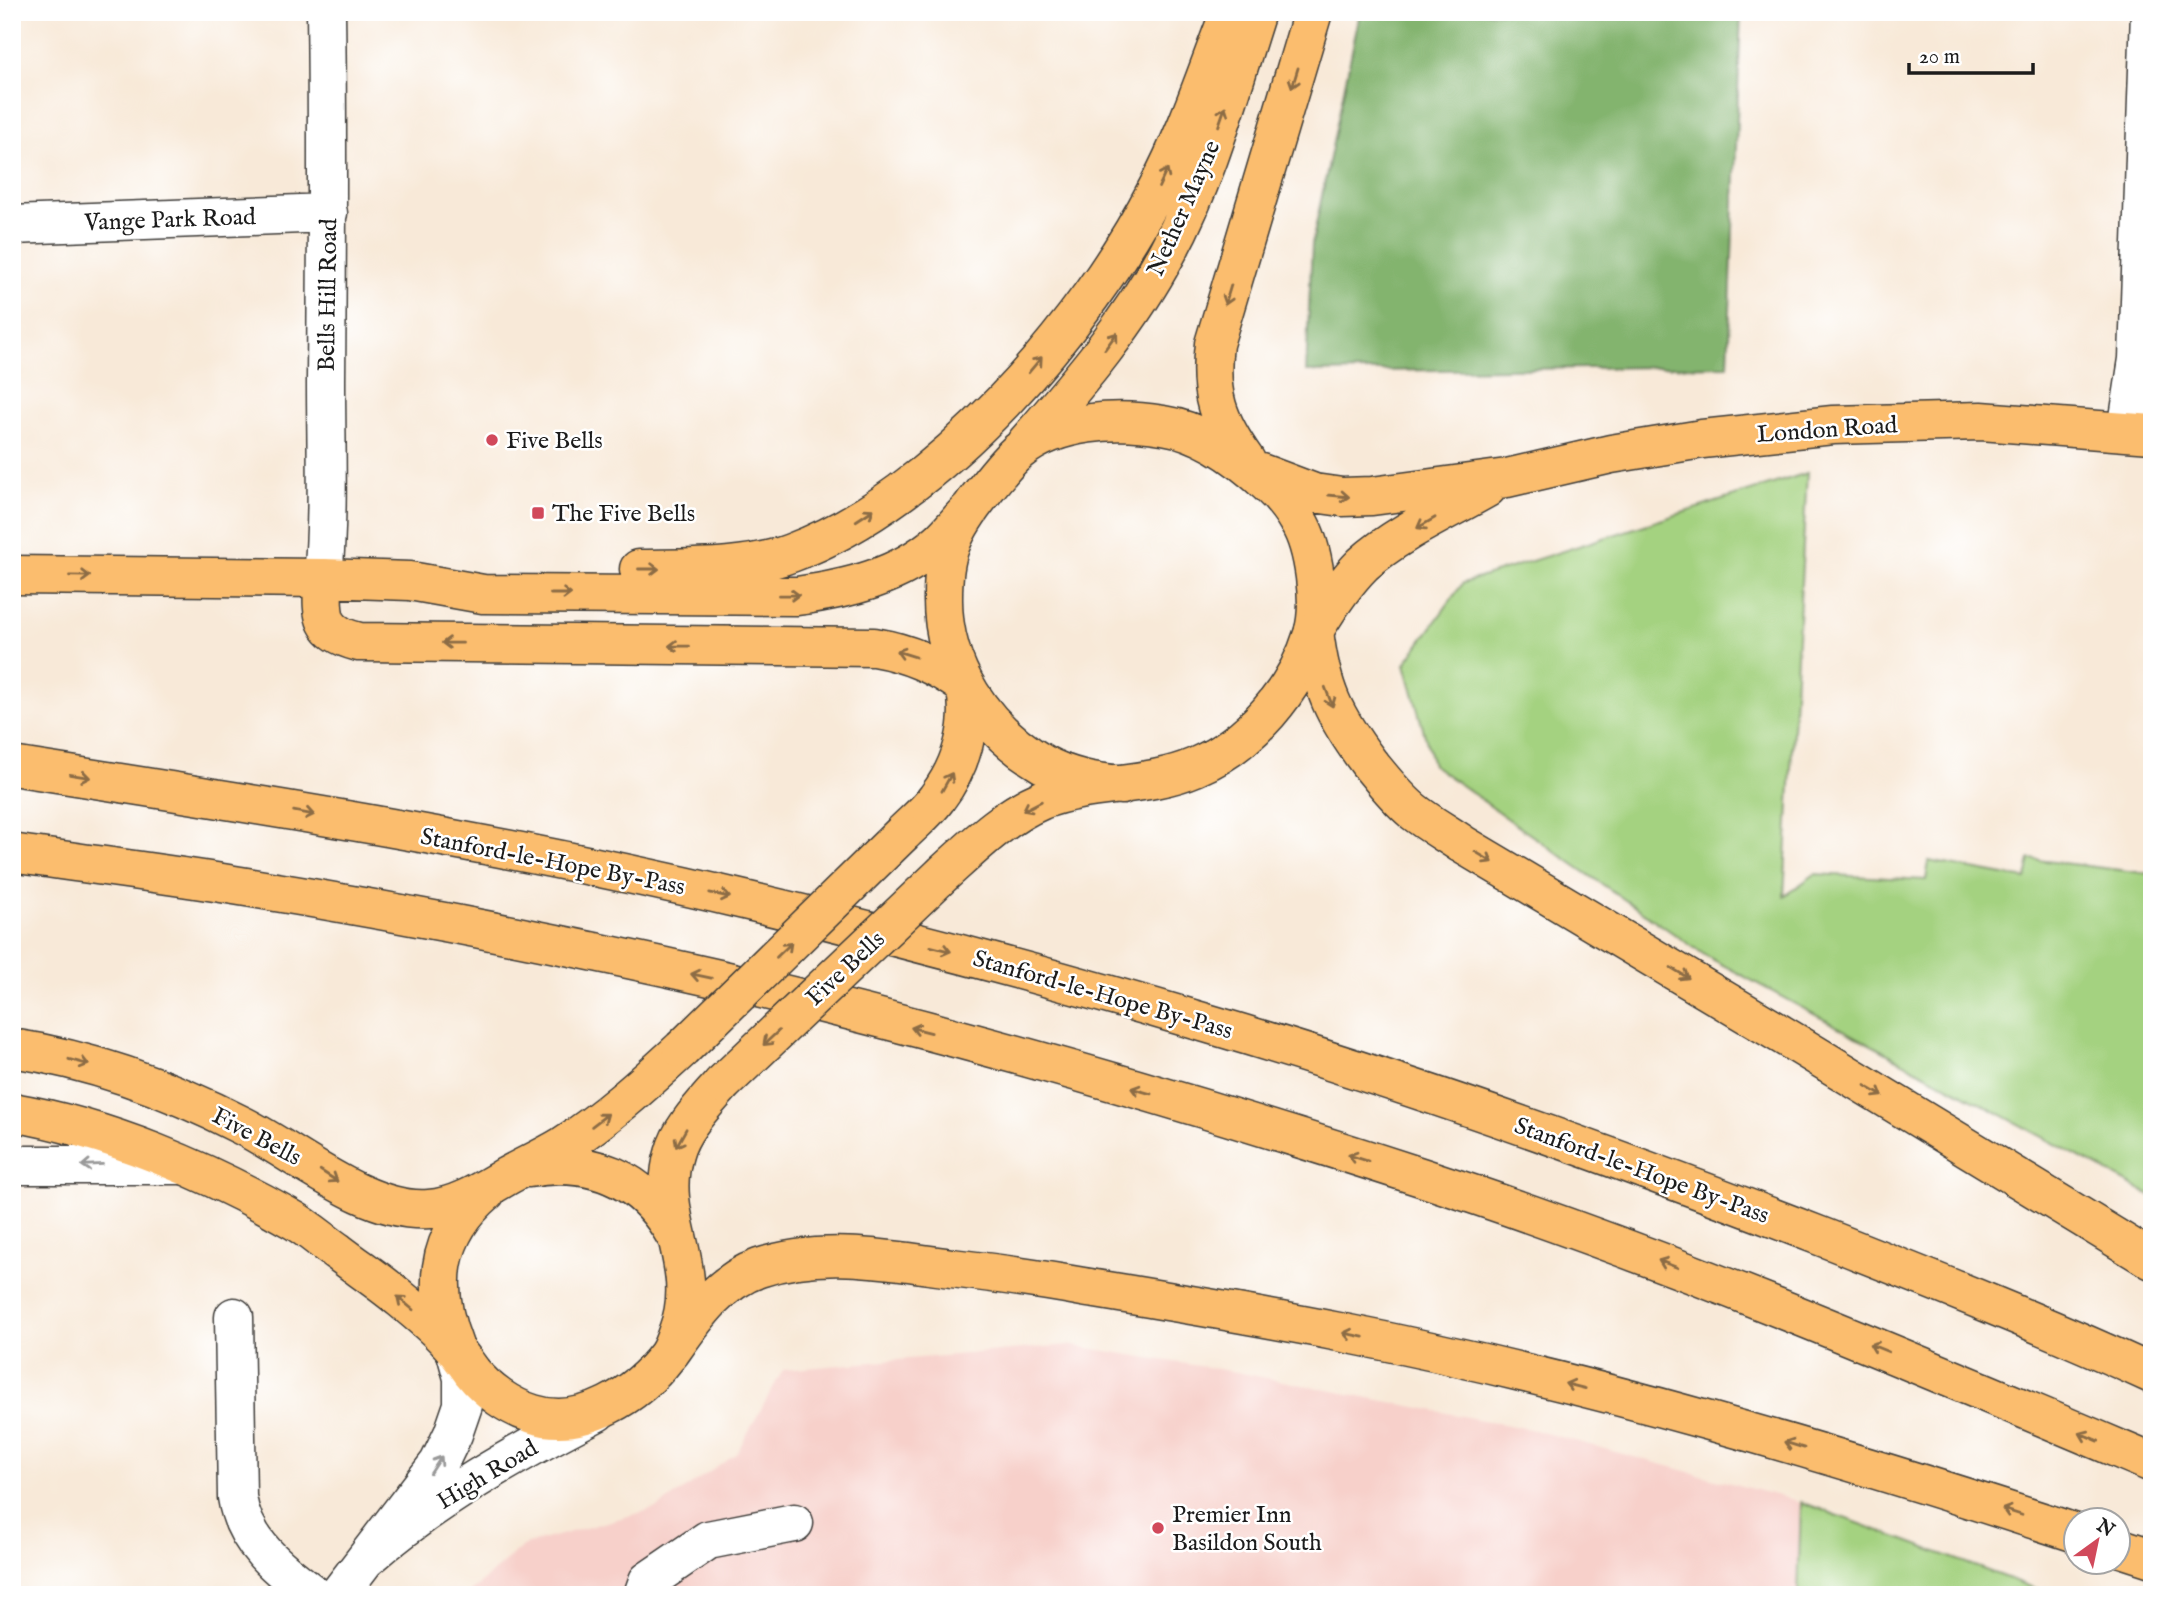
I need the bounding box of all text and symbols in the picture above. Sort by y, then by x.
scale bar [1909,32,2033,76]
text: 20 m [1919,44,1960,71]
one-way arrow [1287,67,1300,89]
one-way arrow [1217,106,1229,128]
street label: Nether Mayne [1141,136,1228,281]
one-way arrow [1157,167,1170,189]
street label: Vange Park Road [83,202,257,239]
street label: Bells Hill Road [312,218,345,372]
one-way arrow [1220,284,1233,306]
one-way arrow [1104,332,1119,351]
one-way arrow [1027,356,1043,374]
street label: London Road [1756,410,1899,451]
place label: Five Bells [506,426,603,457]
marker: Five Bells [484,432,500,448]
one-way arrow [1327,490,1350,503]
place label: The Five Bells [552,499,695,530]
marker: The Five Bells [530,505,546,521]
one-way arrow [855,508,875,522]
one-way arrow [1416,517,1437,530]
one-way arrow [637,562,660,576]
one-way arrow [69,569,92,582]
one-way arrow [549,587,572,601]
one-way arrow [777,589,800,602]
one-way arrow [440,636,463,650]
one-way arrow [668,639,691,652]
one-way arrow [895,647,917,660]
one-way arrow [1324,686,1336,708]
one-way arrow [68,770,91,783]
one-way arrow [940,772,954,792]
one-way arrow [1022,799,1043,813]
one-way arrow [292,806,315,820]
street label: Stanford-le-Hope By-Pass [418,822,688,903]
one-way arrow [1474,850,1494,864]
one-way arrow [708,888,731,902]
street label: Five Bells [800,925,892,1013]
one-way arrow [775,941,792,958]
one-way arrow [929,943,952,956]
street label: Stanford-le-Hope By-Pass [969,944,1236,1047]
one-way arrow [1669,967,1689,981]
one-way arrow [690,968,713,982]
one-way arrow [911,1023,933,1036]
one-way arrow [762,1030,779,1047]
one-way arrow [67,1056,90,1069]
one-way arrow [1130,1084,1152,1097]
one-way arrow [1864,1084,1884,1098]
street label: Five Bells [206,1101,306,1174]
street label: Stanford-le-Hope By-Pass [1510,1111,1773,1232]
one-way arrow [590,1113,609,1128]
one-way arrow [674,1127,687,1148]
one-way arrow [1348,1150,1370,1163]
one-way arrow [81,1159,104,1172]
one-way arrow [319,1170,339,1184]
one-way arrow [1657,1257,1679,1270]
one-way arrow [396,1295,414,1311]
one-way arrow [1342,1327,1365,1341]
one-way arrow [1869,1341,1891,1354]
one-way arrow [1564,1379,1586,1392]
one-way arrow [2079,1429,2100,1442]
street label: High Road [432,1433,544,1517]
one-way arrow [1783,1437,1805,1450]
one-way arrow [429,1456,443,1475]
place label: Premier Inn Basildon South [1172,1500,1322,1559]
one-way arrow [2001,1505,2023,1517]
north arrow [2062,1506,2132,1576]
text: N [2091,1513,2119,1543]
marker: Premier Inn Basildon South [1150,1520,1166,1536]

